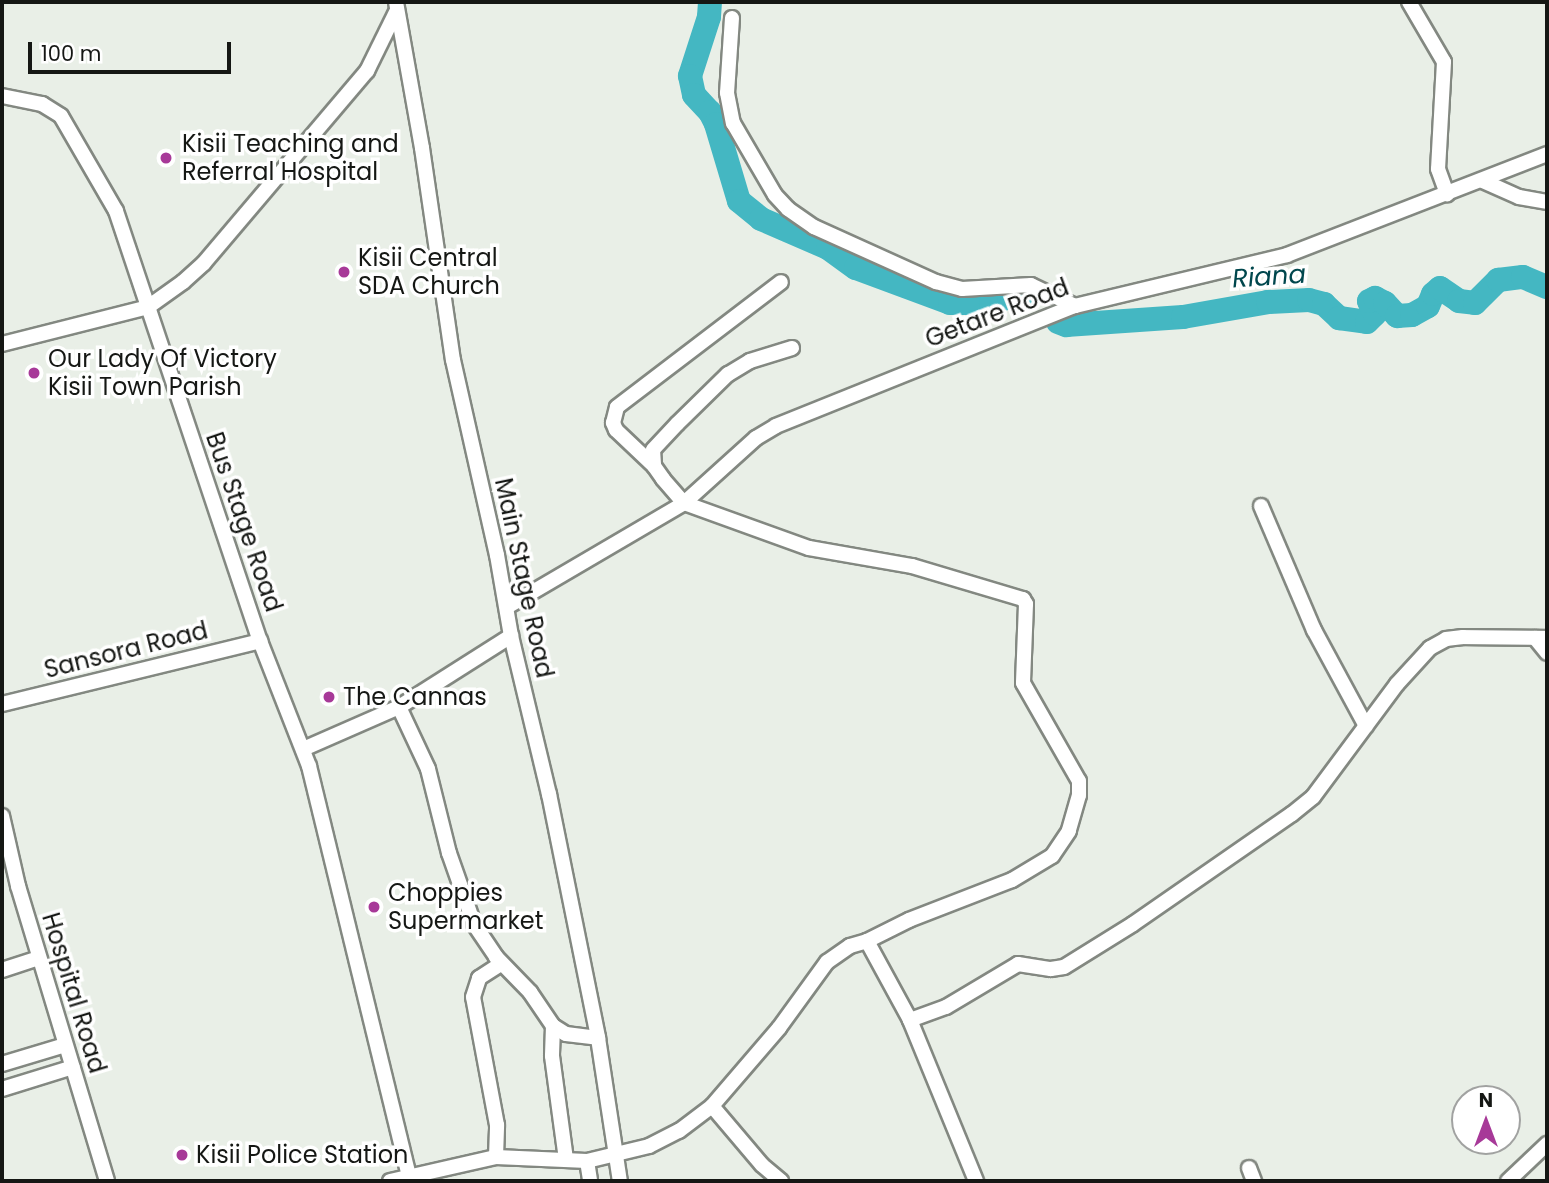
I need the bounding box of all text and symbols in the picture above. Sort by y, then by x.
scale bar [32,28,234,72]
text: 100 m [41,39,101,68]
place label: Kisii Teaching and Referral Hospital [182,130,399,186]
marker: Kisii Teaching and Referral Hospital [156,148,176,168]
place label: Kisii Central SDA Church [358,244,500,300]
water label: Riana [1231,259,1307,295]
marker: Kisii Central SDA Church [336,264,352,280]
street label: Getare Road [921,272,1073,354]
place label: Our Lady Of Victory Kisii Town Parish [48,345,277,401]
marker: Our Lady Of Victory Kisii Town Parish [26,365,42,381]
street label: Bus Stage Road [200,428,288,616]
street label: Main Stage Road [489,475,559,681]
street label: Sansora Road [41,616,211,684]
place label: The Cannas [343,683,487,711]
marker: The Cannas [321,689,337,705]
place label: Choppies Supermarket [388,879,543,935]
marker: Choppies Supermarket [366,899,382,915]
street label: Hospital Road [36,909,112,1077]
north arrow [1451,1085,1521,1155]
text: N [1479,1087,1493,1114]
place label: Kisii Police Station [196,1141,408,1169]
marker: Kisii Police Station [174,1147,190,1163]

